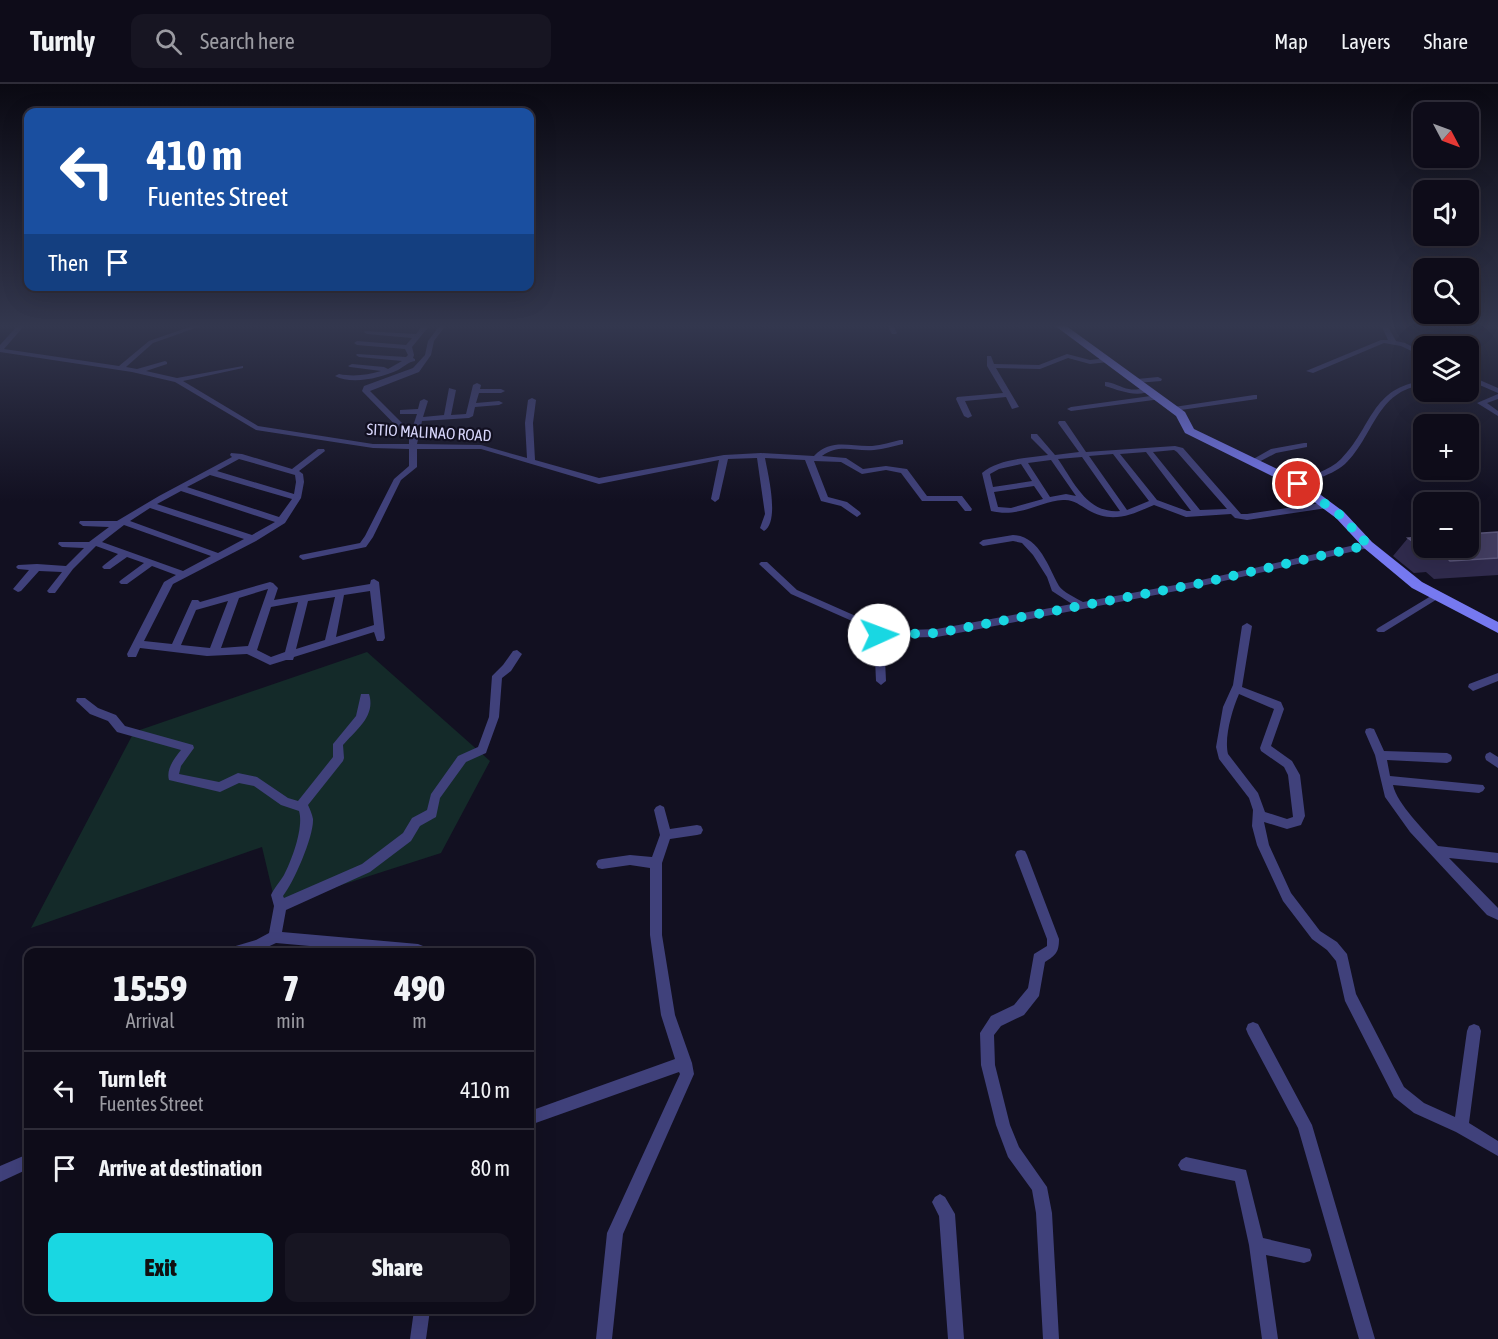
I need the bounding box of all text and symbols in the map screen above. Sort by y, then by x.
search box [131,14,551,68]
text: Turnly [30,25,95,57]
icon: search [152,25,185,58]
text: Search here [200,28,295,54]
text: Map [1274,29,1308,53]
text: Layers [1341,29,1391,53]
text: Share [1424,29,1468,53]
north arrow [1413,102,1479,168]
map controls [1413,102,1479,558]
text: 410 m [147,131,242,179]
icon: left [48,132,126,210]
button: sound [1413,180,1479,246]
text: Fuentes Street [147,181,288,212]
icon: arrive [101,246,134,279]
text: Then [48,250,89,276]
button: search [1413,258,1479,324]
button: layers [1413,336,1479,402]
button: + [1413,414,1479,480]
street label: SITIO MALINAO ROAD [366,420,492,444]
pin [1272,458,1323,509]
icon: arrive [1281,467,1314,500]
button: − [1413,492,1479,558]
position arrow [847,603,911,667]
text: 15:59 [113,967,187,1009]
text: 7 [282,967,299,1009]
text: 490 [394,967,445,1009]
text: Arrival [126,1009,175,1032]
text: min [276,1009,305,1032]
text: m [412,1009,427,1032]
text: Turn left [99,1066,166,1092]
icon: left [48,1074,81,1107]
text: 410 m [460,1077,510,1103]
text: Fuentes Street [99,1092,204,1115]
icon: arrive [48,1152,81,1185]
text: Arrive at destination [99,1155,262,1181]
text: 80 m [470,1155,510,1181]
button: Exit [48,1233,273,1302]
button: Share [285,1233,510,1302]

